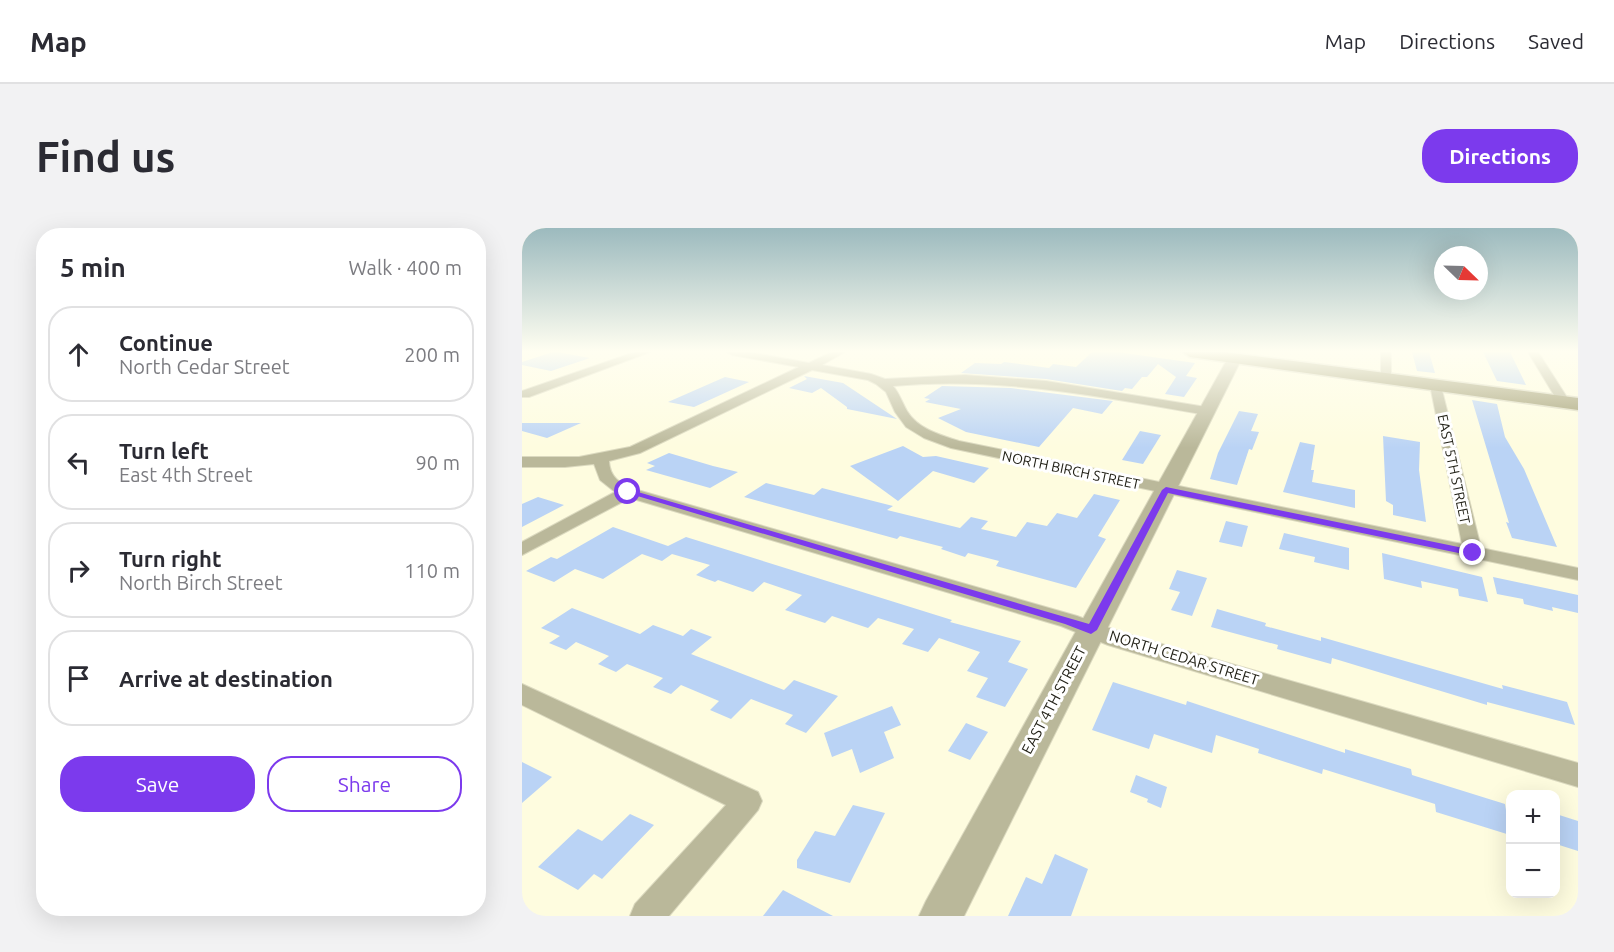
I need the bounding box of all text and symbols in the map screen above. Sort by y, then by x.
text: Map [30,26,87,57]
text: Map [1325,29,1366,53]
text: Directions [1399,29,1495,53]
text: Saved [1528,29,1584,53]
button: Directions [1422,129,1578,183]
text: Find us [36,133,175,180]
north arrow [1434,246,1488,300]
text: 5 min [60,253,126,282]
text: Walk · 400 m [349,256,462,279]
text: Continue [119,330,213,355]
icon: ahead [62,338,95,371]
text: 200 m [404,343,460,366]
text: North Cedar Street [119,355,290,378]
street label: EAST 5TH STREET [1435,413,1473,525]
text: Turn left [119,438,209,463]
icon: left [62,446,95,479]
street label: NORTH BIRCH STREET [1001,448,1141,492]
text: 90 m [416,451,460,474]
text: East 4th Street [119,463,253,486]
route start [614,478,640,504]
route end [1459,539,1485,565]
text: Turn right [119,546,221,571]
icon: right [62,554,95,587]
text: 110 m [404,559,460,582]
text: North Birch Street [119,571,283,594]
street label: NORTH CEDAR STREET [1107,627,1261,689]
street label: EAST 4TH STREET [1018,642,1089,757]
icon: arrive [62,662,95,695]
text: Arrive at destination [119,666,333,691]
button: Save [60,756,255,812]
button: Share [267,756,462,812]
map controls [1506,790,1560,898]
button: + [1506,790,1560,844]
button: − [1506,844,1560,898]

